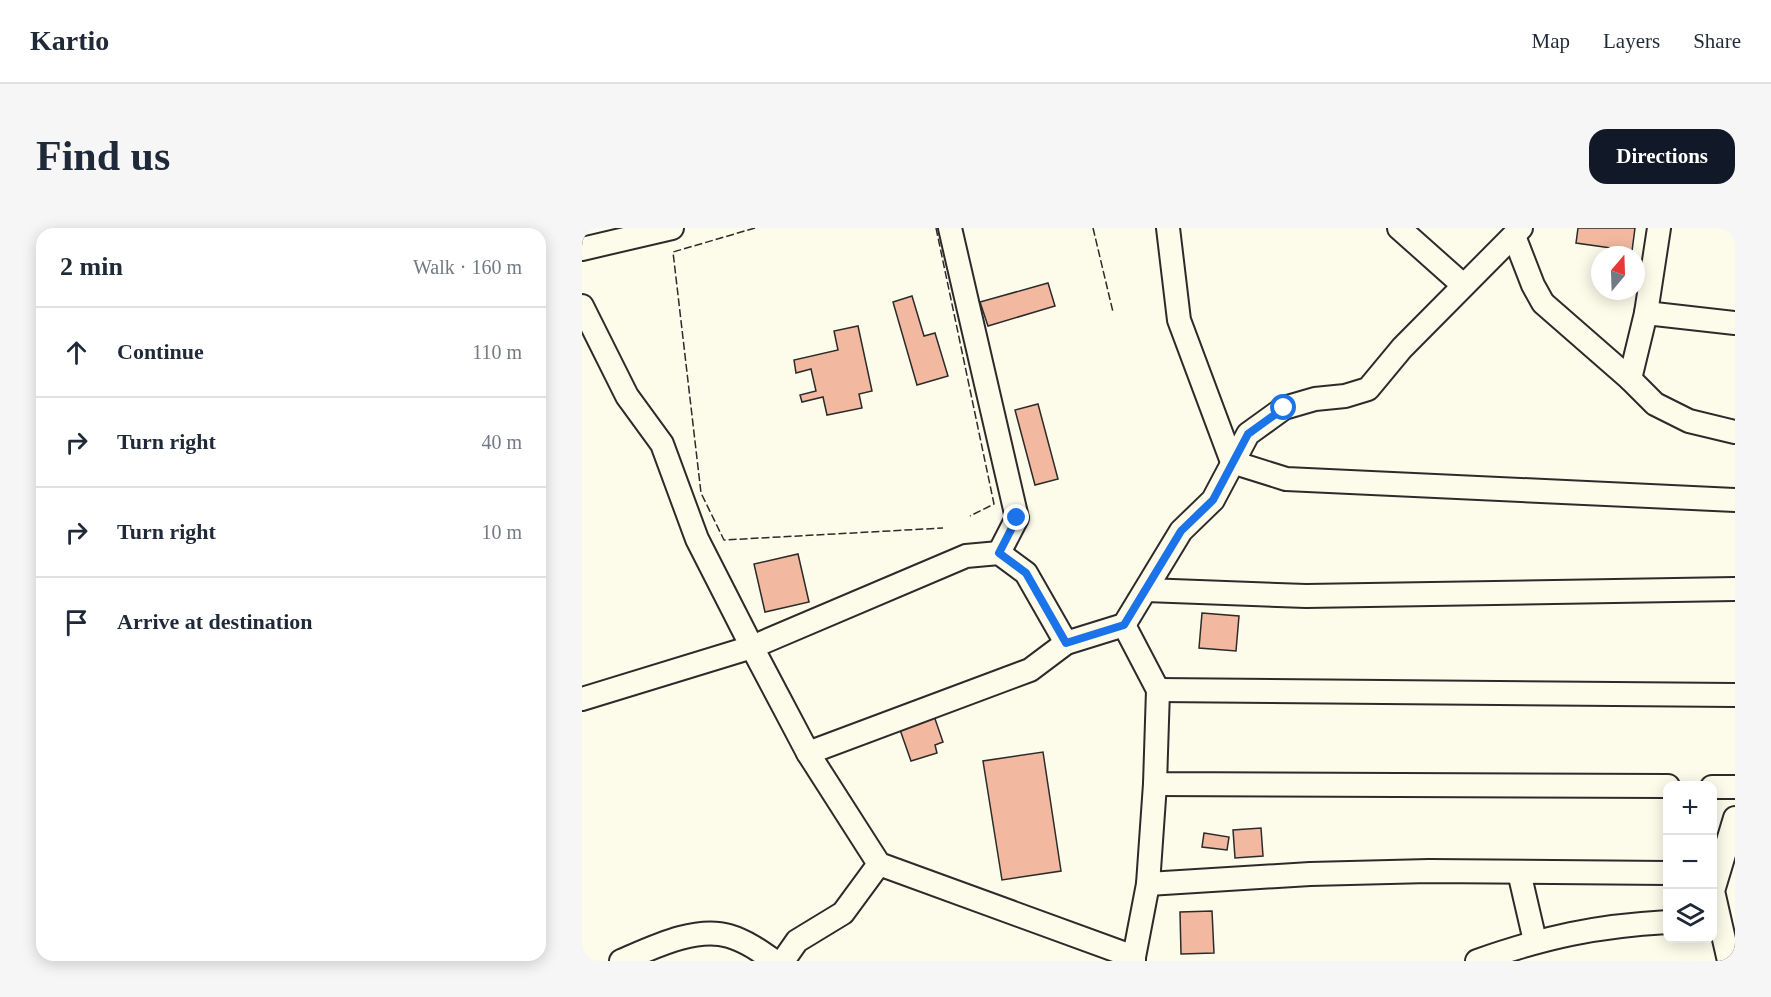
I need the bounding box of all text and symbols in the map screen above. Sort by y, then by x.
text: Kartio [30,25,109,56]
text: Map [1532,29,1570,53]
text: Layers [1603,29,1660,53]
text: Share [1693,29,1741,53]
button: Directions [1589,129,1735,184]
text: Find us [36,133,170,179]
north arrow [1591,246,1645,300]
text: 2 min [60,252,123,281]
text: Walk · 160 m [413,256,522,278]
icon: ahead [60,336,93,369]
text: Continue [117,339,204,364]
text: 110 m [472,341,522,363]
route start [1270,394,1296,420]
icon: right [60,426,93,459]
text: Turn right [117,429,216,454]
text: 40 m [481,431,522,453]
route end [1003,504,1029,530]
icon: right [60,516,93,549]
text: Turn right [117,519,216,544]
text: 10 m [481,521,522,543]
icon: arrive [60,606,93,639]
text: Arrive at destination [117,609,313,634]
map controls [1663,781,1717,943]
button: + [1663,781,1717,835]
button: − [1663,835,1717,889]
button: layers [1663,889,1717,943]

